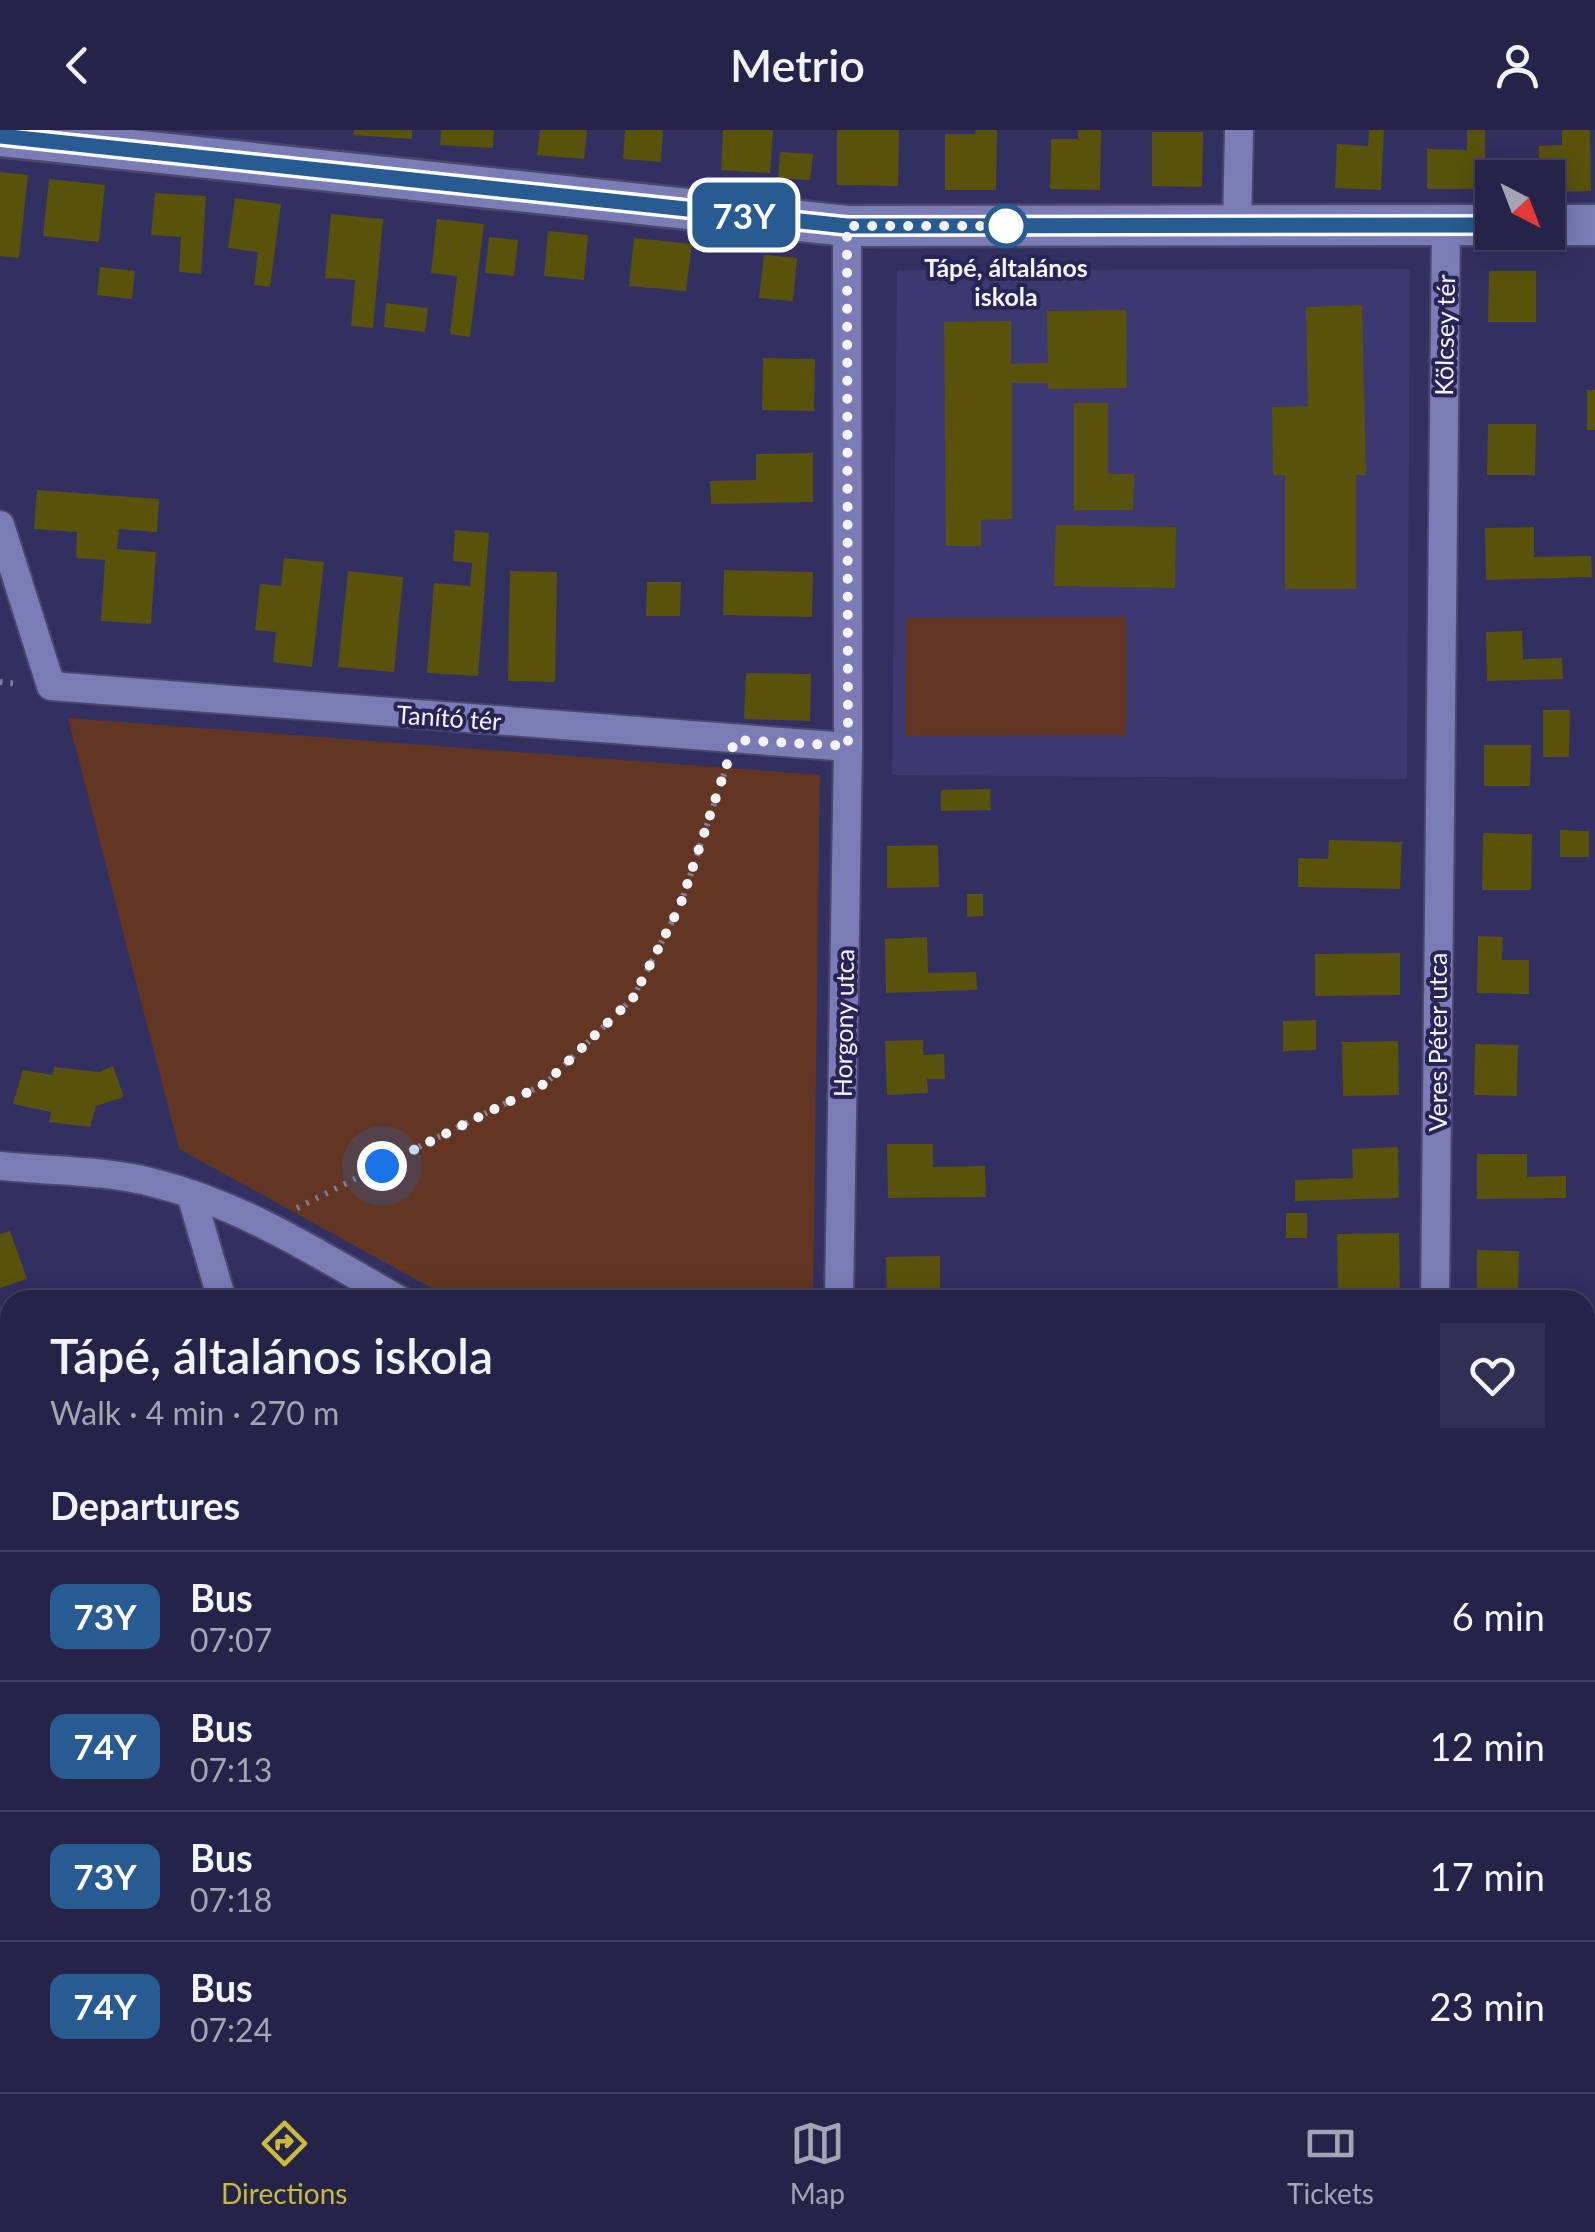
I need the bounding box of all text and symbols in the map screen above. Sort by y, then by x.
icon: back [50,38,105,93]
text: Metrio [730,38,865,92]
icon: person [1490,38,1545,93]
north arrow [1475,160,1565,250]
map controls [1475,160,1565,250]
line badge: 73Y [686,182,802,248]
text: 73Y [712,194,776,236]
marker: Tápé, általános iskola [985,205,1027,247]
place label: Tápé, általános iskola [924,252,1088,311]
street label: Kölcsey tér [1428,274,1460,396]
street label: Tanító tér [396,698,502,736]
street label: Horgony utca [827,949,859,1097]
street label: Veres Péter utca [1422,952,1452,1132]
your location [357,1141,407,1191]
button: heart [1440,1323,1545,1428]
text: Tápé, általános iskola [50,1327,493,1384]
text: Walk · 4 min · 270 m [50,1393,339,1432]
text: Departures [50,1482,240,1528]
text: Bus [190,1574,253,1620]
text: 6 min [1452,1593,1545,1639]
text: 73Y [73,1595,137,1637]
text: 07:07 [190,1620,272,1659]
text: Bus [190,1704,253,1750]
text: 12 min [1430,1723,1545,1769]
text: 74Y [73,1725,137,1767]
text: 07:13 [190,1750,272,1789]
text: Bus [190,1834,253,1880]
text: 17 min [1430,1853,1545,1899]
text: 73Y [73,1855,137,1897]
text: 07:18 [190,1880,272,1919]
text: Bus [190,1964,253,2010]
text: 23 min [1430,1983,1545,2029]
text: 74Y [73,1985,137,2027]
text: 07:24 [190,2010,272,2049]
tab: Directions [221,2116,347,2210]
tab: Map [790,2116,845,2210]
tab: Tickets [1287,2116,1374,2210]

